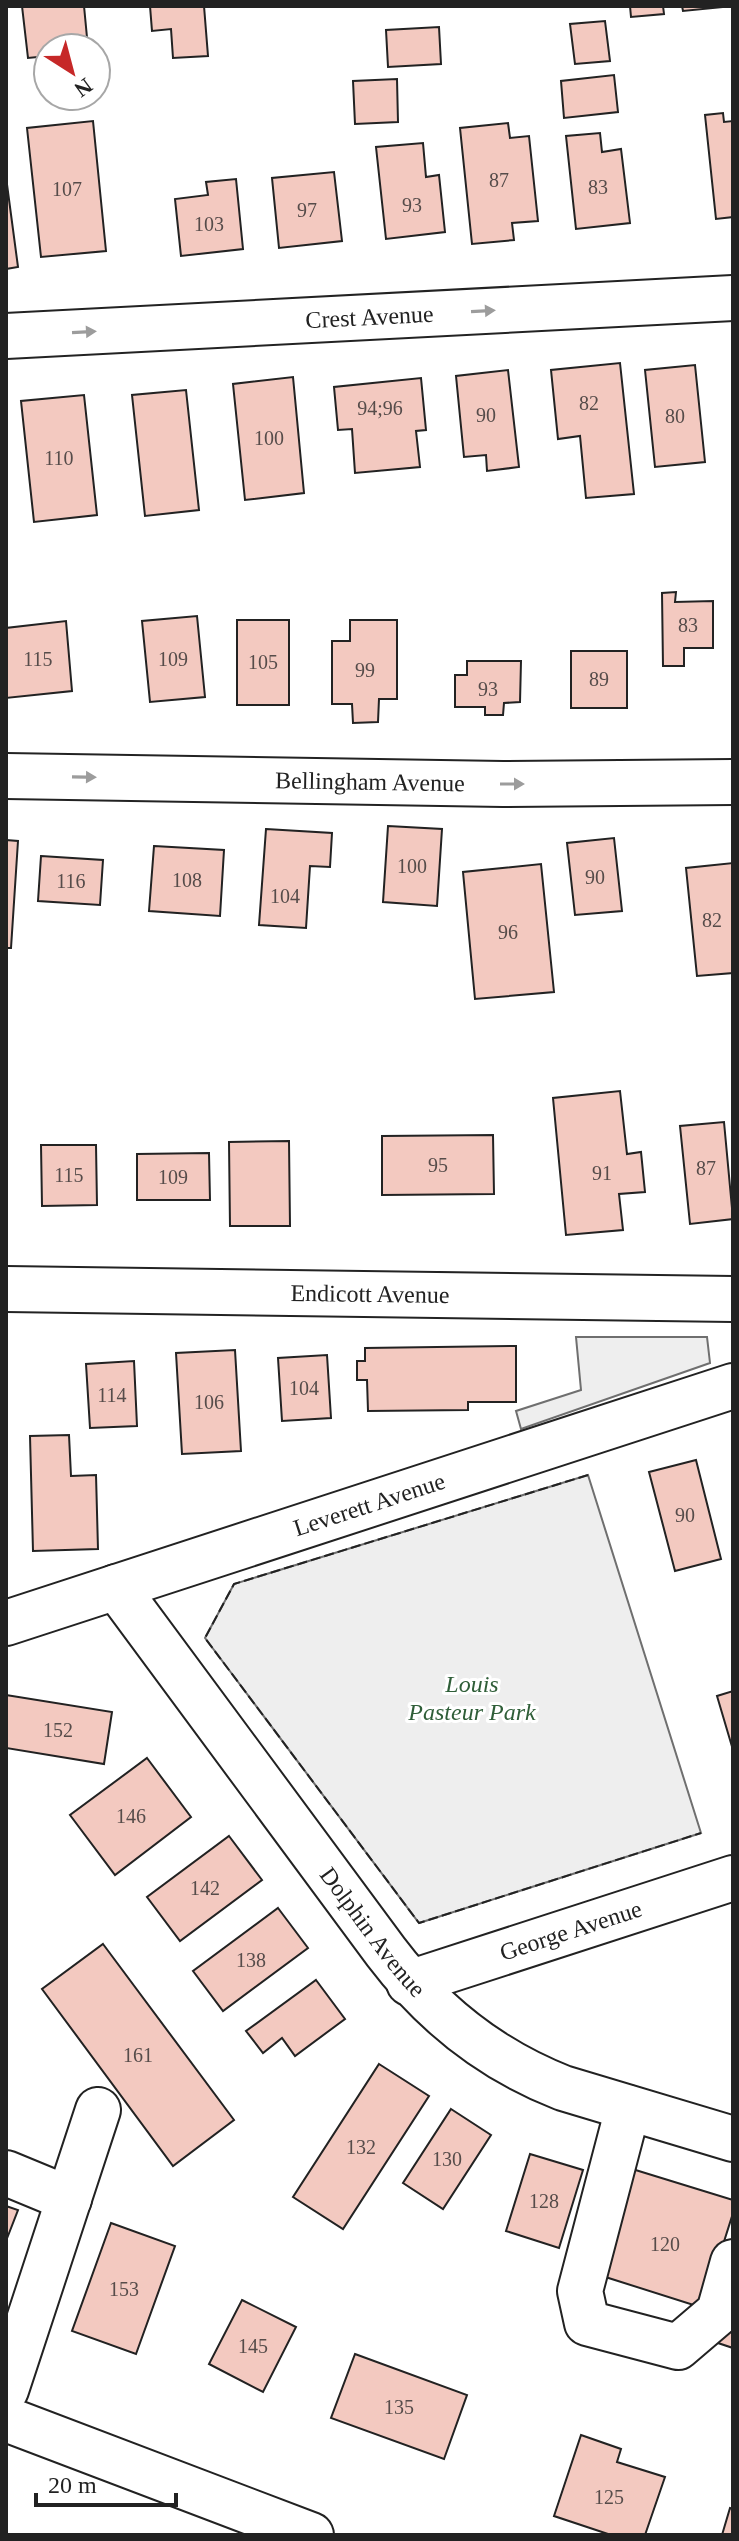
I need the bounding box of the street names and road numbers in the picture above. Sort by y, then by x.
street label: Crest Avenue [305,301,434,333]
street label: Bellingham Avenue [275,767,465,796]
street label: Endicott Avenue [290,1280,450,1308]
street label: Leverett Avenue [290,1468,448,1541]
street label: Dolphin Avenue [315,1862,431,2002]
street label: George Avenue [496,1895,645,1966]

